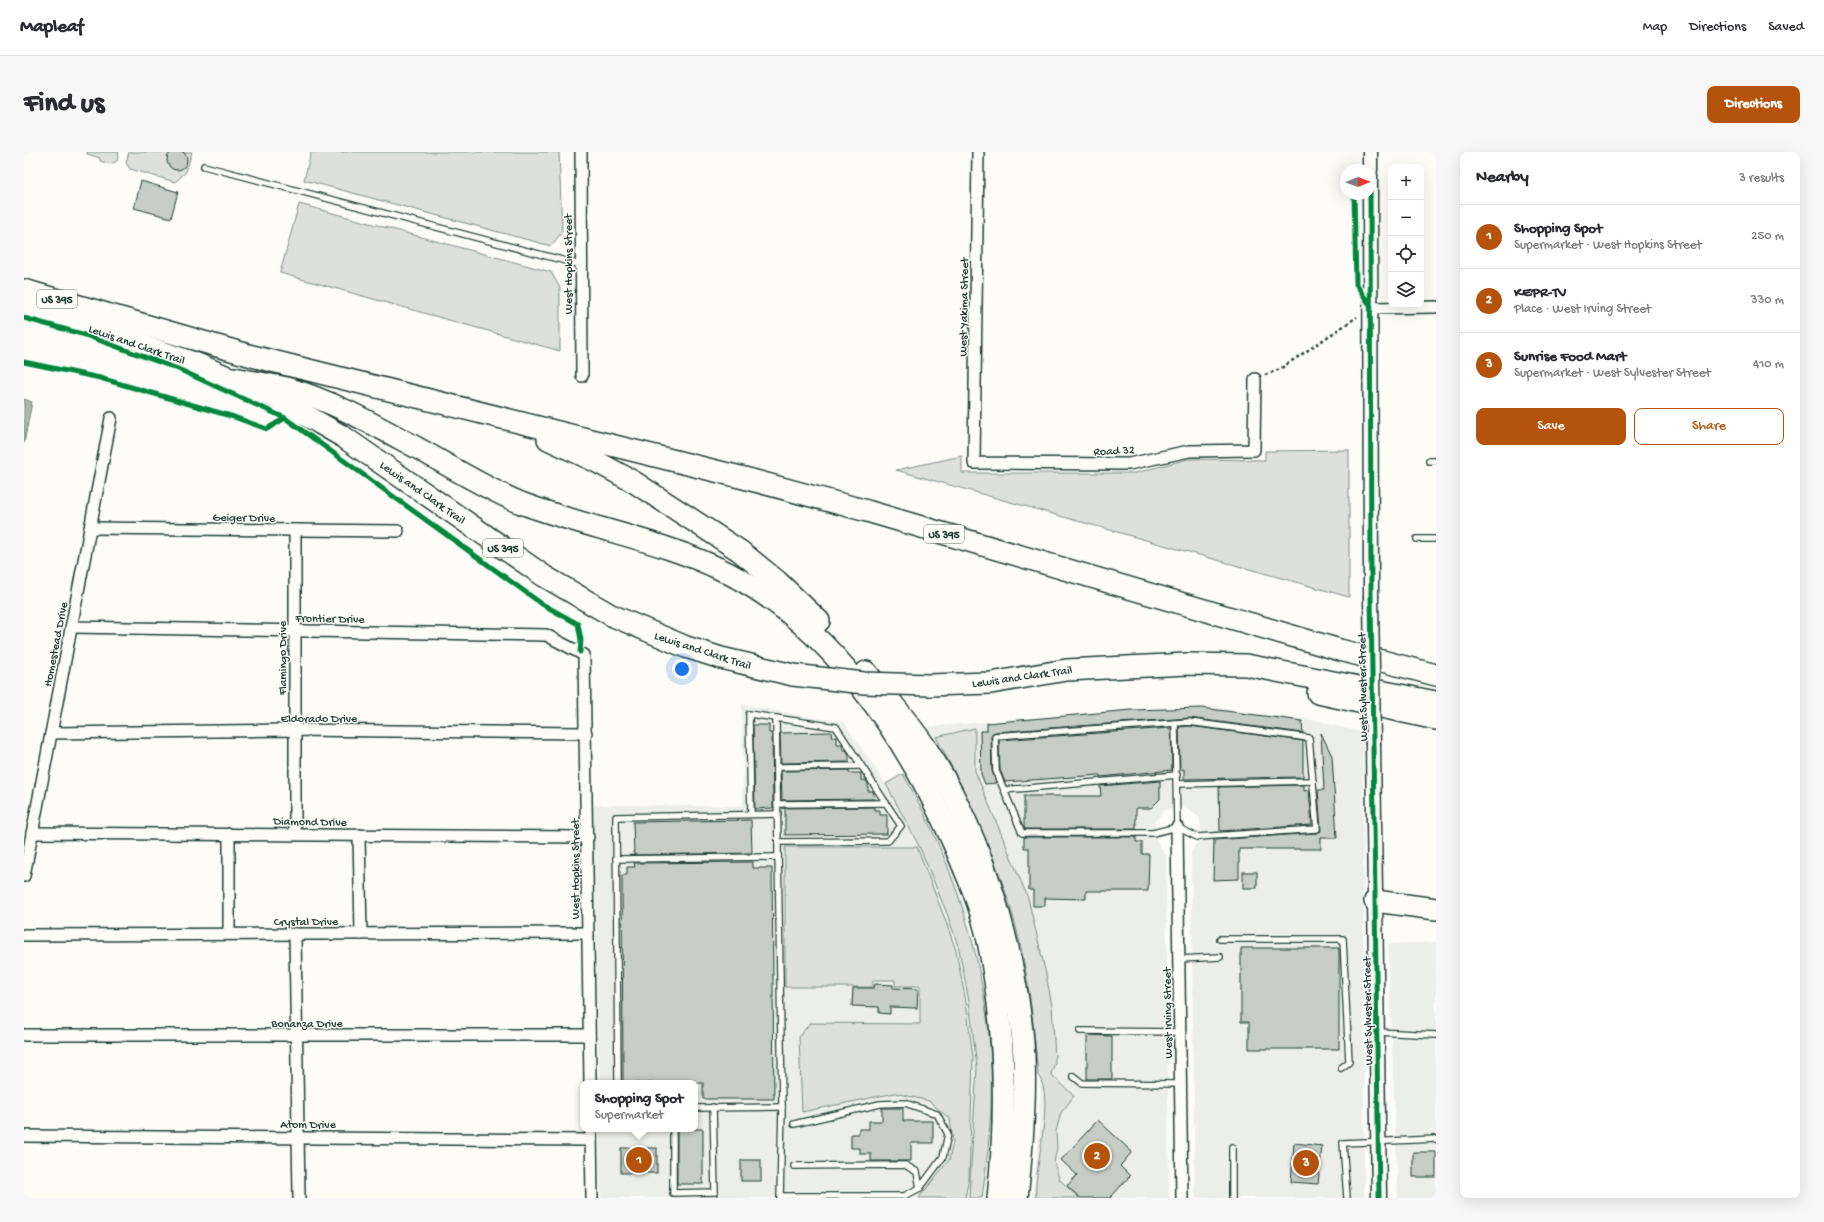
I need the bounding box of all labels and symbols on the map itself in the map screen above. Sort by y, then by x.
north arrow [1340,164,1376,200]
street label: West Hopkins Street [563,213,577,314]
street label: West Yakima Street [957,256,973,357]
road number: US 395 [37,290,77,308]
street label: Lewis and Clark Trail [86,323,187,369]
street label: Road 32 [1093,444,1135,460]
street label: Lewis and Clark Trail [376,459,468,529]
street label: Geiger Drive [213,511,276,527]
road number: US 395 [924,525,964,543]
road number: US 395 [483,539,523,557]
street label: Homestead Drive [42,600,72,688]
street label: Frontier Drive [294,612,366,628]
street label: Flamingo Drive [277,620,291,696]
street label: Lewis and Clark Trail [652,630,753,674]
street label: West Sylvester Street [1356,631,1372,741]
your location [672,659,692,679]
street label: Lewis and Clark Trail [971,664,1074,692]
street label: Eldorado Drive [281,713,358,727]
street label: Diamond Drive [272,815,348,831]
street label: West Hopkins Street [570,818,584,919]
street label: Crystal Drive [274,916,339,930]
street label: West Sylvester Street [1361,955,1377,1065]
street label: West Irving Street [1161,966,1177,1059]
street label: Bonanza Drive [270,1018,343,1032]
street label: Atom Drive [280,1119,337,1133]
pin: 2 [1084,1141,1110,1171]
pin: 1 [626,1145,652,1175]
pin: 3 [1293,1148,1319,1178]

